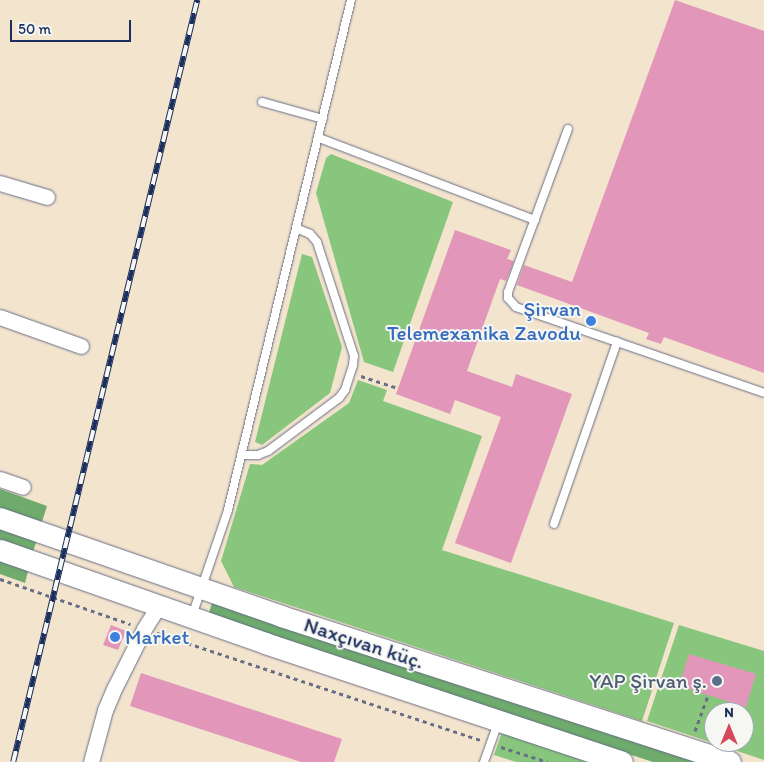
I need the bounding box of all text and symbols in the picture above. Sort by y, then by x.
scale bar [12,10,134,42]
text: 50 m [18,20,51,38]
place label: Şirvan Telemexanika Zavodu [387,296,581,346]
marker: Şirvan Telemexanika Zavodu [585,315,597,327]
street label: Naxçıvan küç. [301,612,427,674]
place label: Market [125,624,189,650]
marker: Market [109,631,121,643]
place label: YAP Şirvan ş. [589,668,707,694]
marker: YAP Şirvan ş. [711,675,723,687]
north arrow [704,702,754,752]
text: N [724,704,734,721]

